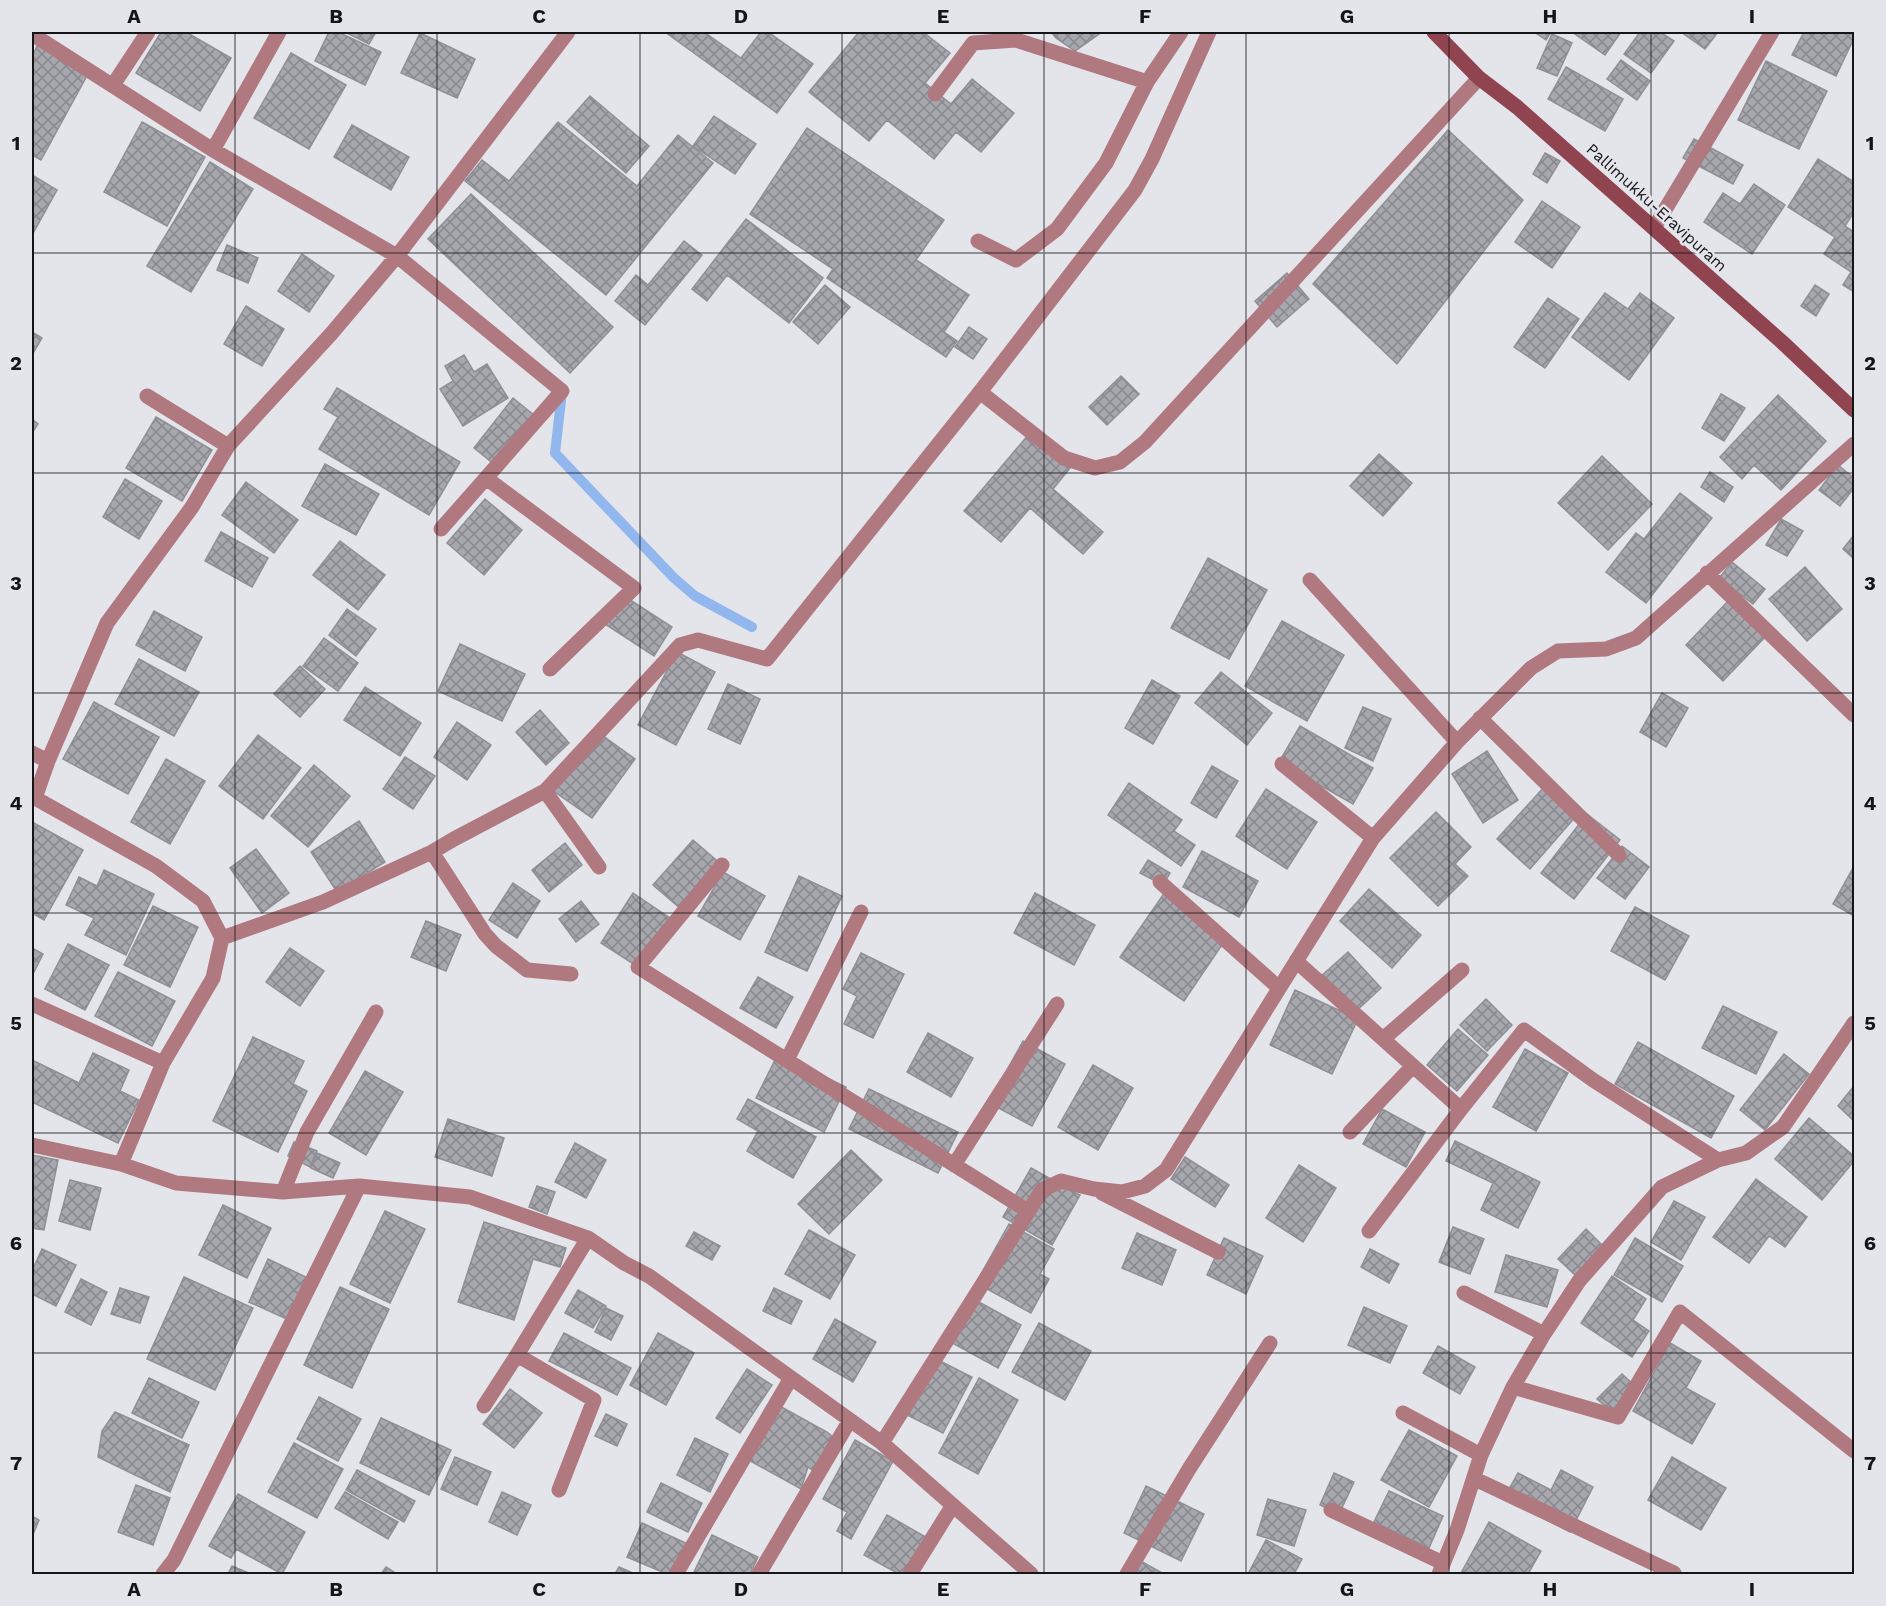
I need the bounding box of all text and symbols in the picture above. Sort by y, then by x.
text: A [127,4,141,28]
text: B [329,4,343,28]
text: C [532,4,546,28]
text: D [734,4,748,28]
text: E [937,4,949,28]
text: F [1139,4,1151,28]
text: G [1340,4,1354,28]
text: H [1543,4,1557,28]
text: I [1749,4,1755,28]
text: 1 [12,131,20,155]
text: 1 [1866,131,1874,155]
street label: Pallimukku-Eravipuram [1582,139,1731,276]
text: 2 [10,351,22,375]
text: 2 [1864,351,1876,375]
text: 3 [10,571,22,595]
text: 3 [1864,571,1876,595]
text: 4 [10,791,23,815]
text: 4 [1864,791,1877,815]
text: 5 [10,1011,22,1035]
text: 5 [1864,1011,1876,1035]
text: 6 [10,1231,22,1255]
text: 6 [1864,1231,1876,1255]
text: 7 [10,1451,22,1475]
text: 7 [1864,1451,1876,1475]
text: A [127,1577,141,1601]
text: B [329,1577,343,1601]
text: C [532,1577,546,1601]
text: D [734,1577,748,1601]
text: E [937,1577,949,1601]
text: F [1139,1577,1151,1601]
text: G [1340,1577,1354,1601]
text: H [1543,1577,1557,1601]
text: I [1749,1577,1755,1601]

